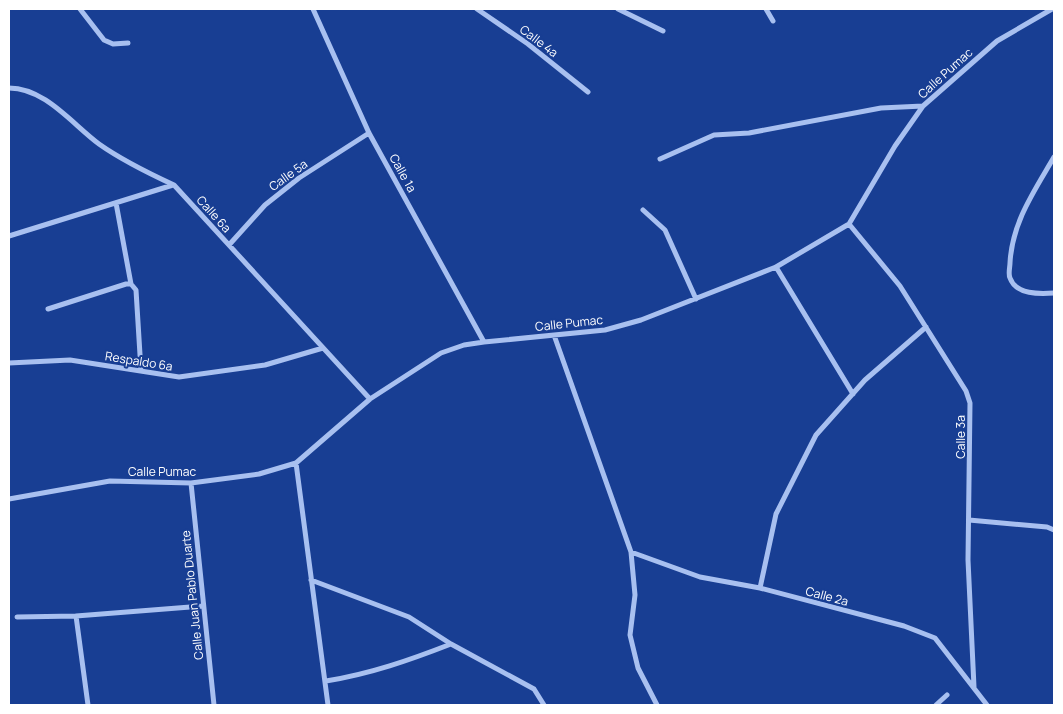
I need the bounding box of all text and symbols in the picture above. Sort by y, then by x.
street label: Calle 4a [516,21,562,61]
street label: Calle Pumac [914,44,976,102]
street label: Calle 1a [385,151,421,195]
street label: Calle 5a [265,155,311,195]
street label: Calle 6a [193,192,235,236]
street label: Calle Pumac [534,311,604,335]
street label: Respaldo 6a [104,347,174,375]
street label: Calle 3a [952,415,969,459]
street label: Calle Pumac [128,463,196,480]
street label: Calle Juan Pablo Duarte [177,529,207,661]
street label: Calle 2a [804,582,850,610]

